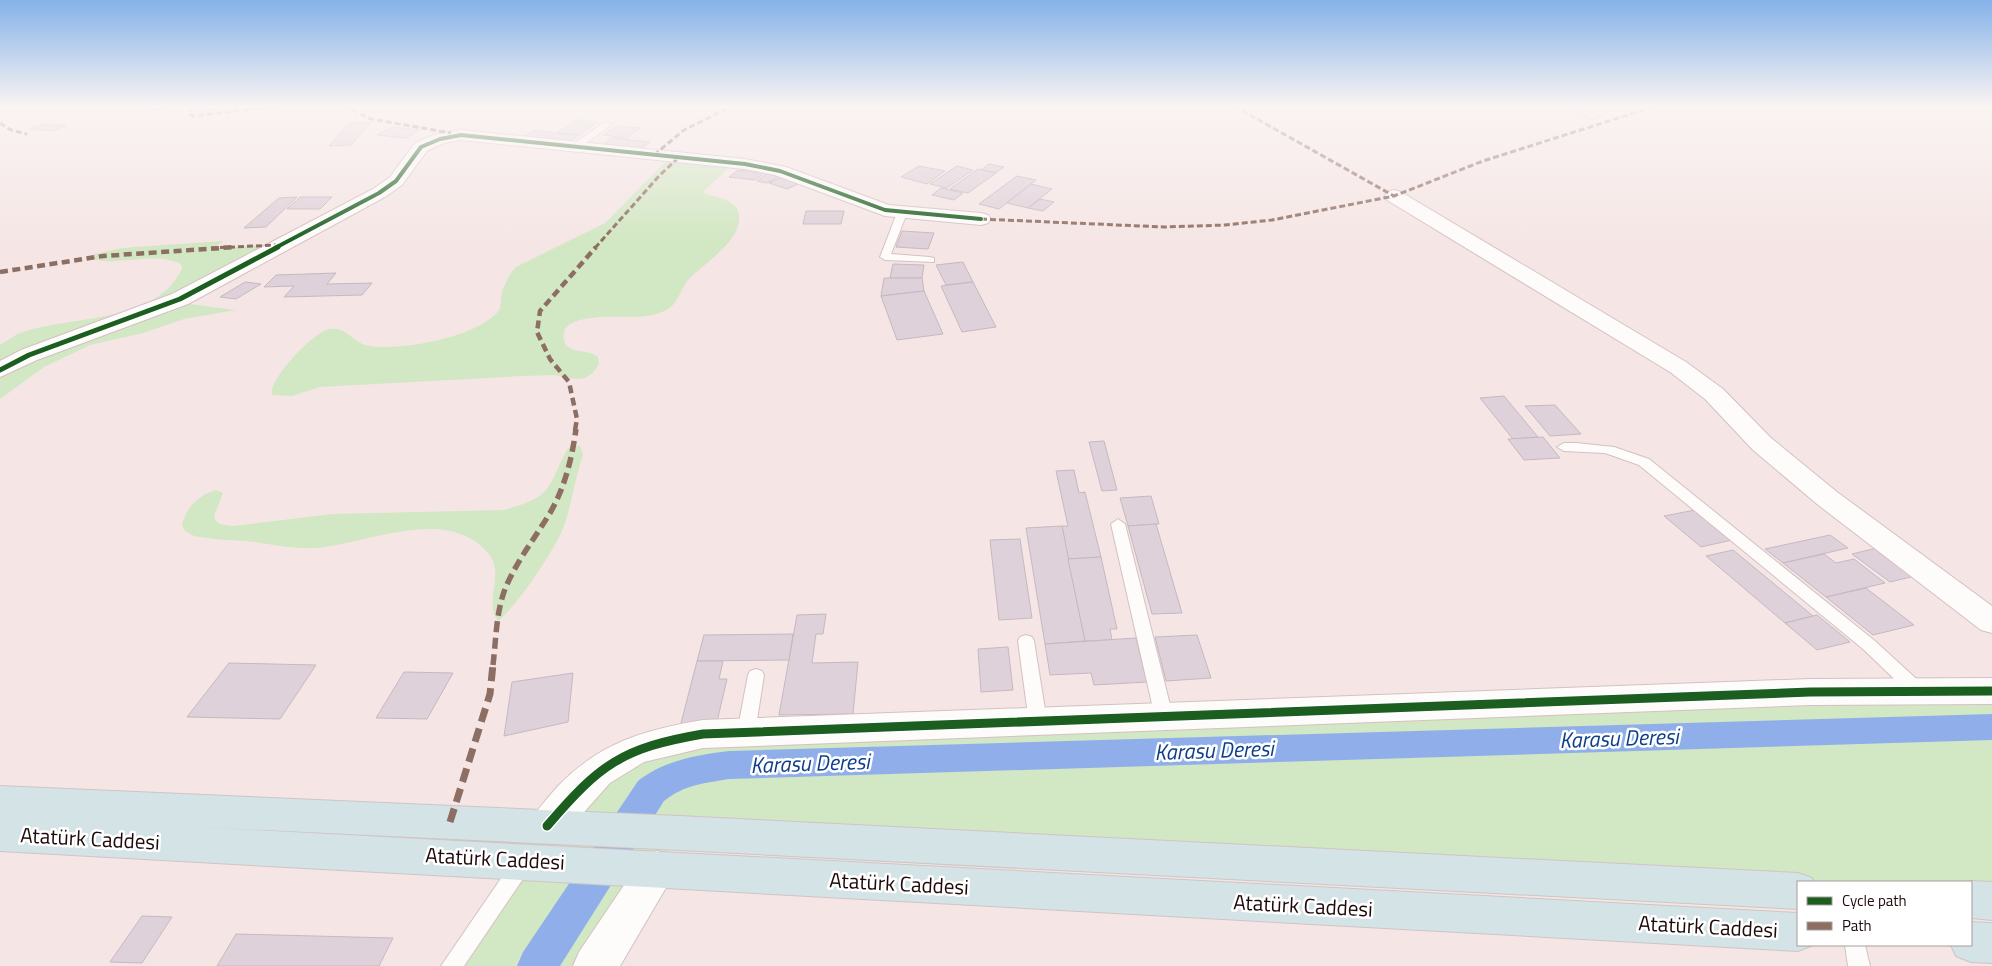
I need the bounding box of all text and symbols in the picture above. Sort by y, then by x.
water label: Karasu Deresi [1559,719,1682,757]
water label: Karasu Deresi [1154,731,1277,769]
water label: Karasu Deresi [750,744,873,782]
street label: Atatürk Caddesi [19,818,161,858]
street label: Atatürk Caddesi [424,838,566,878]
street label: Atatürk Caddesi [828,863,970,903]
legend [1797,881,1972,946]
street label: Atatürk Caddesi [1232,885,1374,925]
text: Cycle path [1842,889,1907,912]
street label: Atatürk Caddesi [1637,906,1779,946]
text: Path [1842,914,1872,937]

